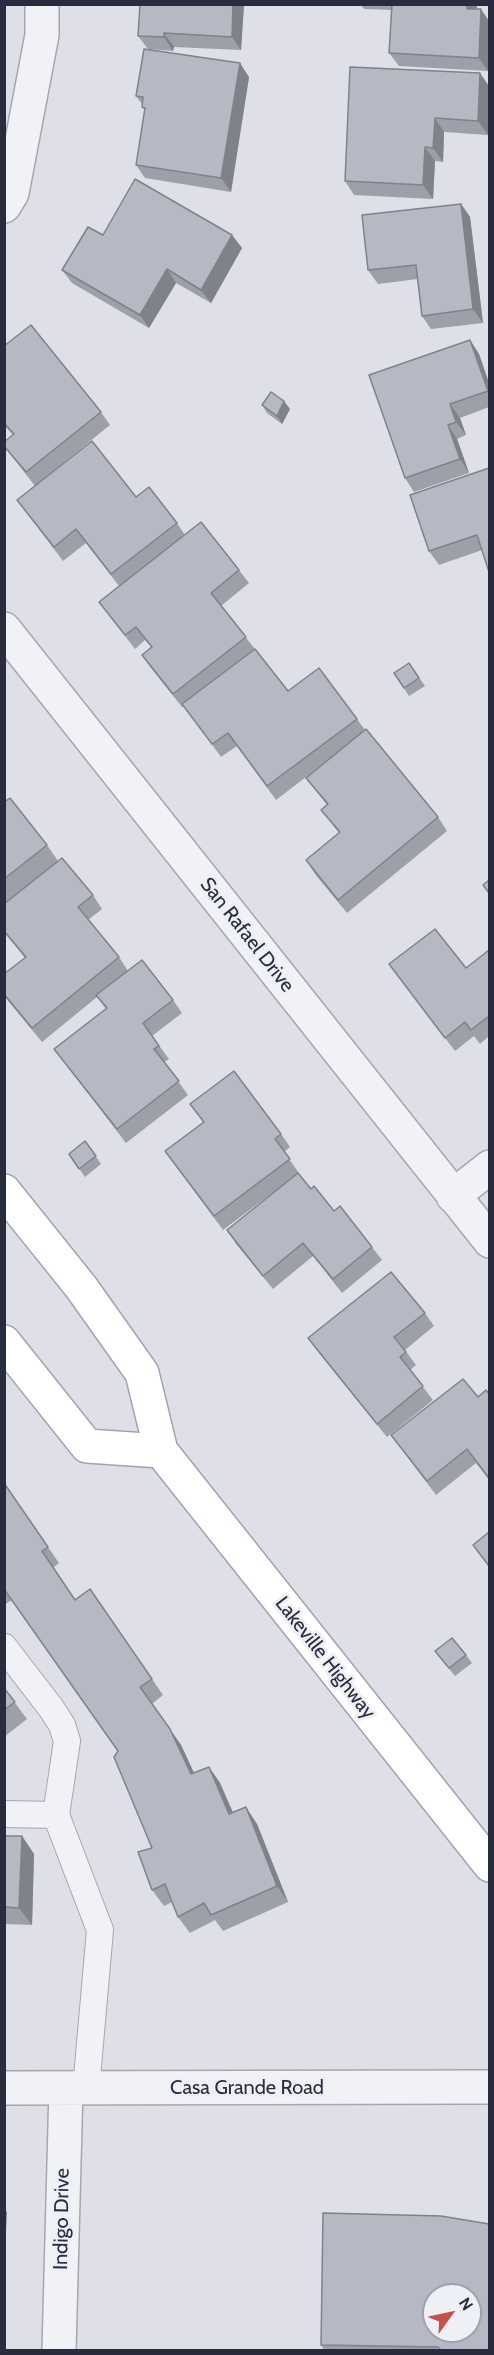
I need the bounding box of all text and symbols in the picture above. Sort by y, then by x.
street label: San Rafael Drive [195,873,299,997]
street label: Lakeville Highway [270,1592,380,1724]
street label: Casa Grande Road [170,2076,324,2100]
street label: Indigo Drive [49,2168,75,2270]
north arrow [422,2283,482,2343]
text: N [455,2294,477,2314]

